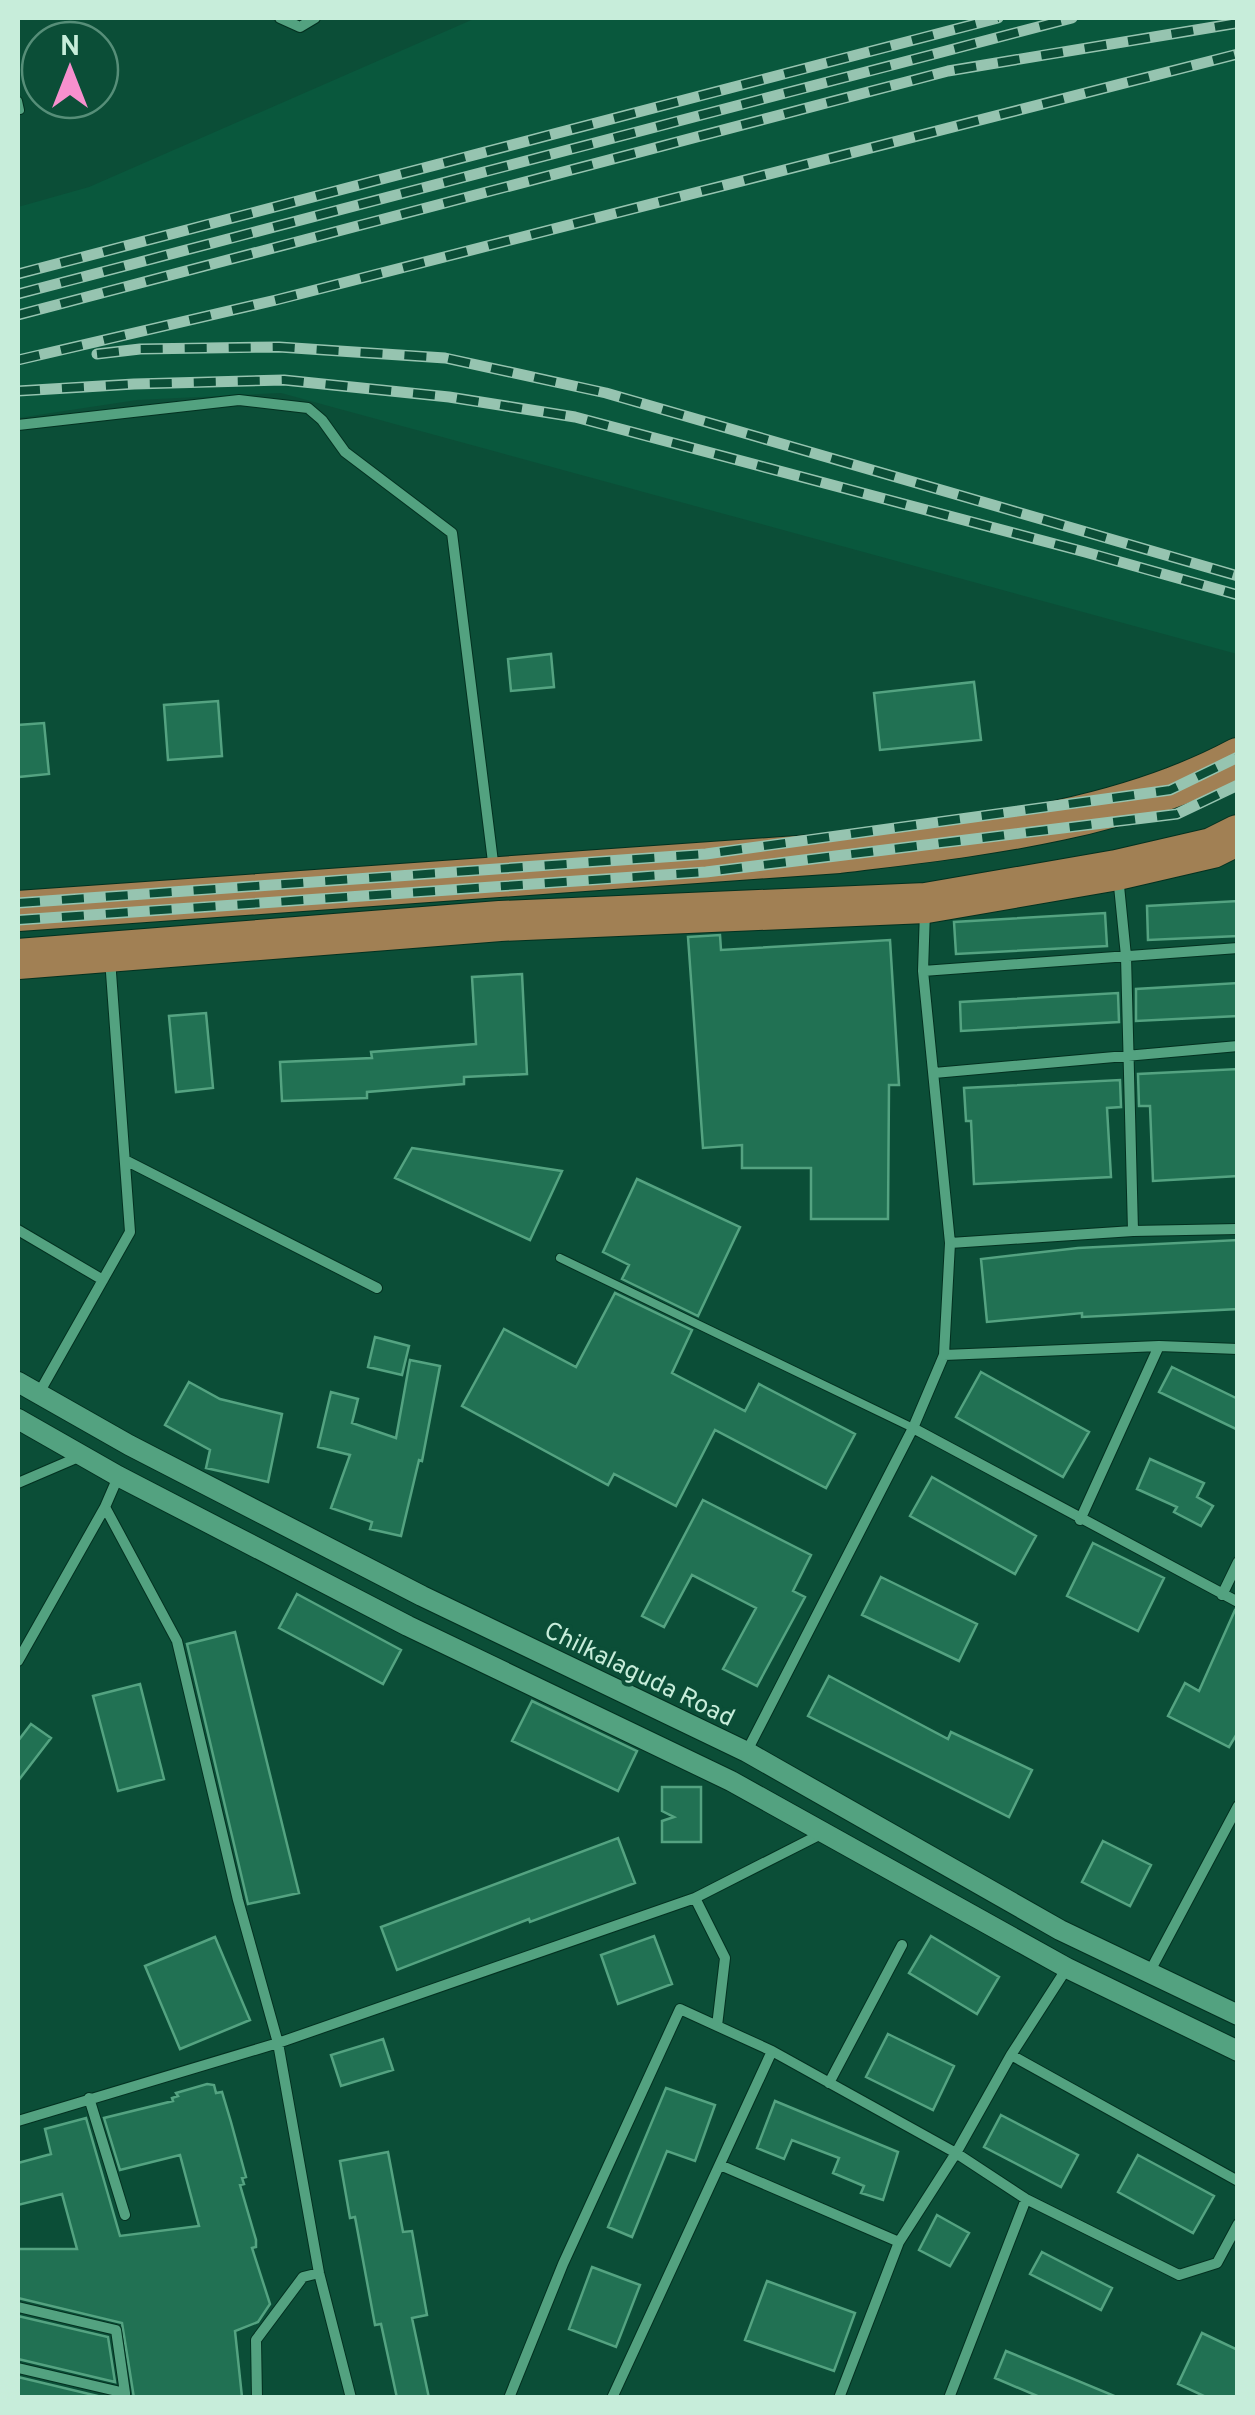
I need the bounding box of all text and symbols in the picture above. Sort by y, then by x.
north arrow [20,20,120,120]
text: N [60,30,80,66]
street label: Chilkalaguda Road [538,1616,739,1736]

